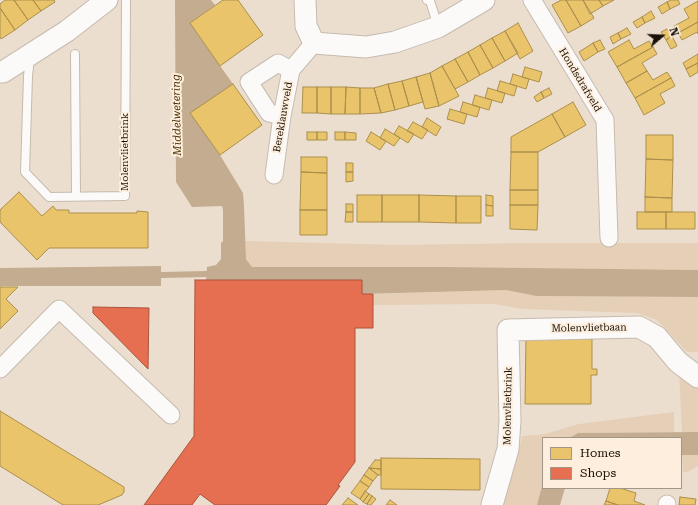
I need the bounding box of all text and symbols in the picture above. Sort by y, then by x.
north arrow [642,16,682,56]
text: N [666,26,681,38]
street label: Hondsdrafveld [556,46,604,114]
water label: Middelwetering [170,74,184,156]
street label: Bereklauwveld [271,81,295,153]
street label: Molenvlietbrink [119,113,131,191]
street label: Molenvlietbaan [551,321,627,335]
street label: Molenvlietbrink [501,367,515,445]
legend [542,437,682,489]
text: Homes [580,446,620,460]
text: Shops [580,466,616,480]

